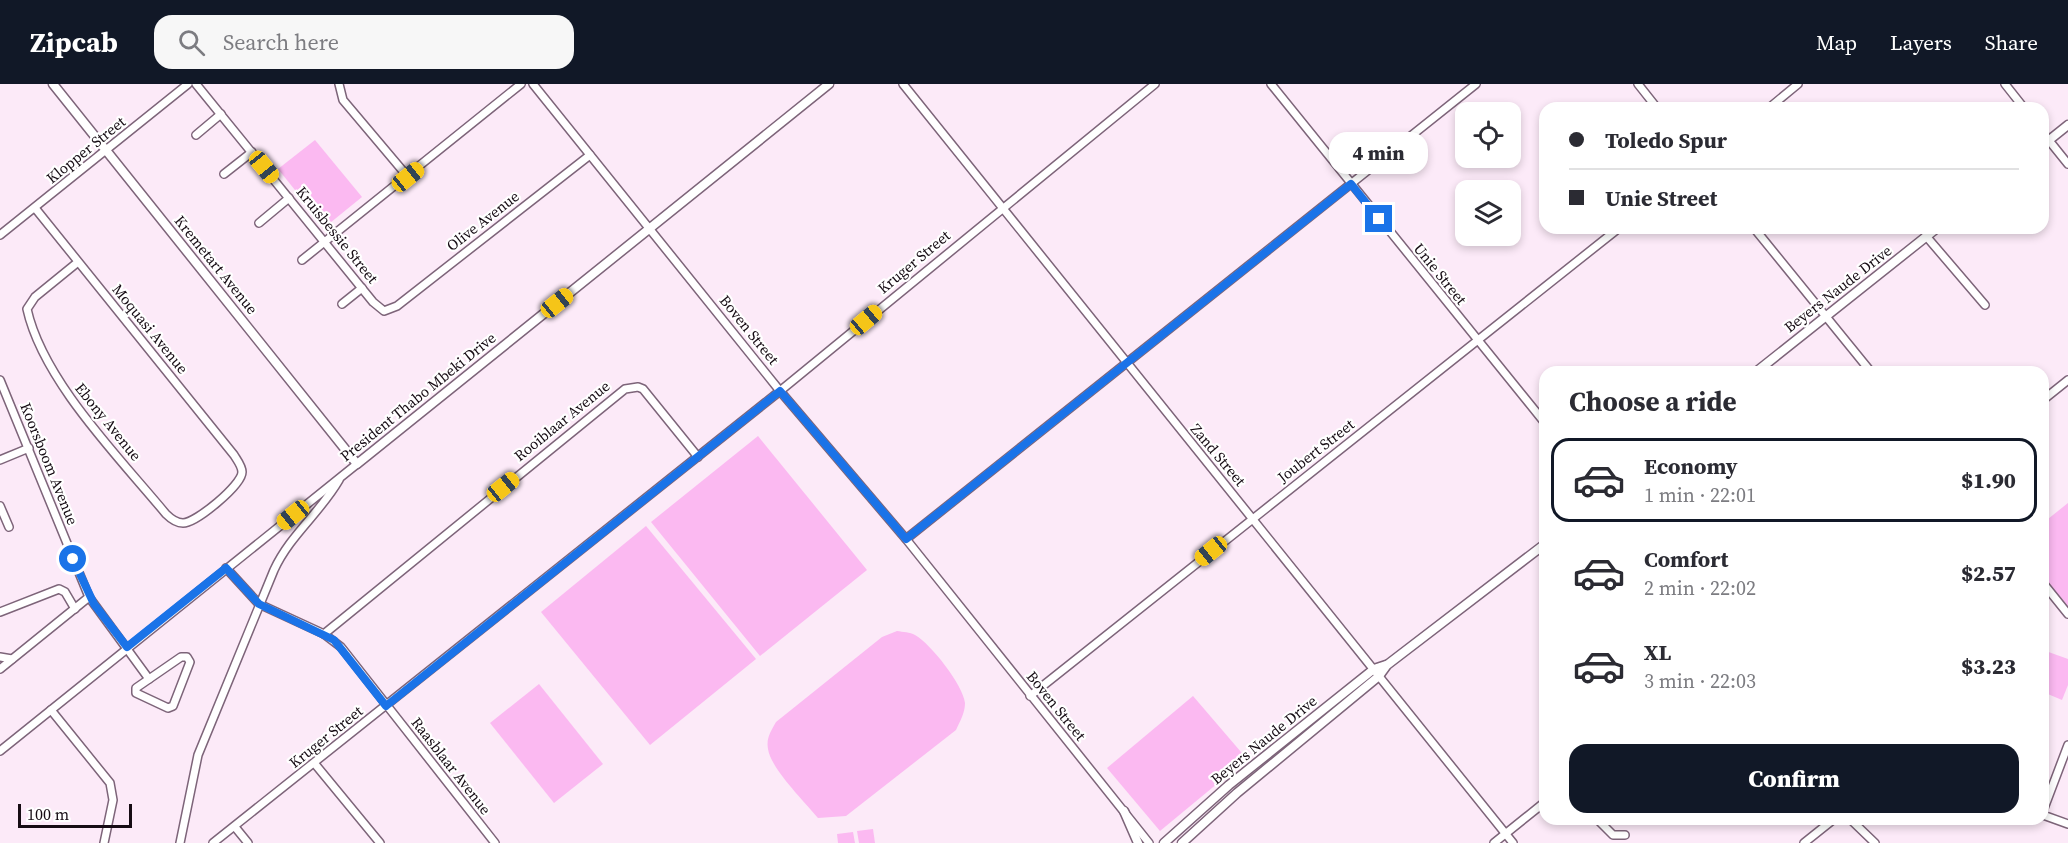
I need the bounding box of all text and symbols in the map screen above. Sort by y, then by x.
search box [154,15,574,69]
text: Zipcab [30,23,118,61]
icon: search [175,26,208,59]
text: Search here [223,27,339,57]
text: Map [1816,28,1857,57]
text: Layers [1890,28,1952,57]
text: Share [1985,28,2038,57]
map controls [1455,102,1521,246]
button: locate [1455,102,1521,168]
street label: Klopper Street [42,111,130,188]
text: Toledo Spur [1605,125,1727,155]
callout: 4 min [1330,132,1428,174]
text: 4 min [1352,139,1405,167]
car [246,147,282,187]
car [388,159,428,195]
button: layers [1455,180,1521,246]
street label: Kruisbessie Street [292,182,383,288]
text: Unie Street [1605,183,1717,213]
street label: Olive Avenue [442,185,524,256]
route end [1365,205,1392,232]
street label: Kremetart Avenue [170,211,263,319]
street label: Kruger Street [873,225,955,298]
street label: Unie Street [1409,238,1472,309]
street label: Beyers Naude Drive [1780,240,1896,337]
street label: Moquasi Avenue [108,279,193,378]
car [537,285,577,321]
street label: Boven Street [715,290,784,369]
car [846,302,886,338]
street label: President Thabo Mbeki Drive [335,327,500,466]
street label: Rooiblaar Avenue [509,375,614,466]
street label: Ebony Avenue [70,378,147,465]
text: Choose a ride [1569,383,1737,420]
street label: Koorsboom Avenue [15,400,84,528]
street label: Joubert Street [1272,414,1359,488]
street label: Zand Street [1186,419,1251,491]
text: Economy [1644,451,1738,481]
icon: car [1572,453,1626,507]
text: $1.90 [1961,465,2016,495]
car [483,469,523,505]
text: 1 min · 22:01 [1644,481,1756,509]
car [273,497,313,533]
car [1191,533,1231,569]
text: Comfort [1644,544,1728,574]
route start [59,545,86,572]
icon: car [1572,546,1626,600]
text: $2.57 [1961,558,2016,588]
text: 2 min · 22:02 [1644,574,1756,602]
text: XL [1644,637,1671,667]
icon: car [1572,639,1626,693]
text: $3.23 [1961,651,2016,681]
street label: Boven Street [1022,666,1091,745]
text: 3 min · 22:03 [1644,667,1756,695]
street label: Beyers Naude Drive [1206,690,1321,789]
street label: Kruger Street [285,700,367,773]
street label: Raasblaar Avenue [407,713,496,819]
button: Confirm [1569,744,2019,813]
scale bar [18,801,132,828]
text: 100 m [27,803,69,825]

